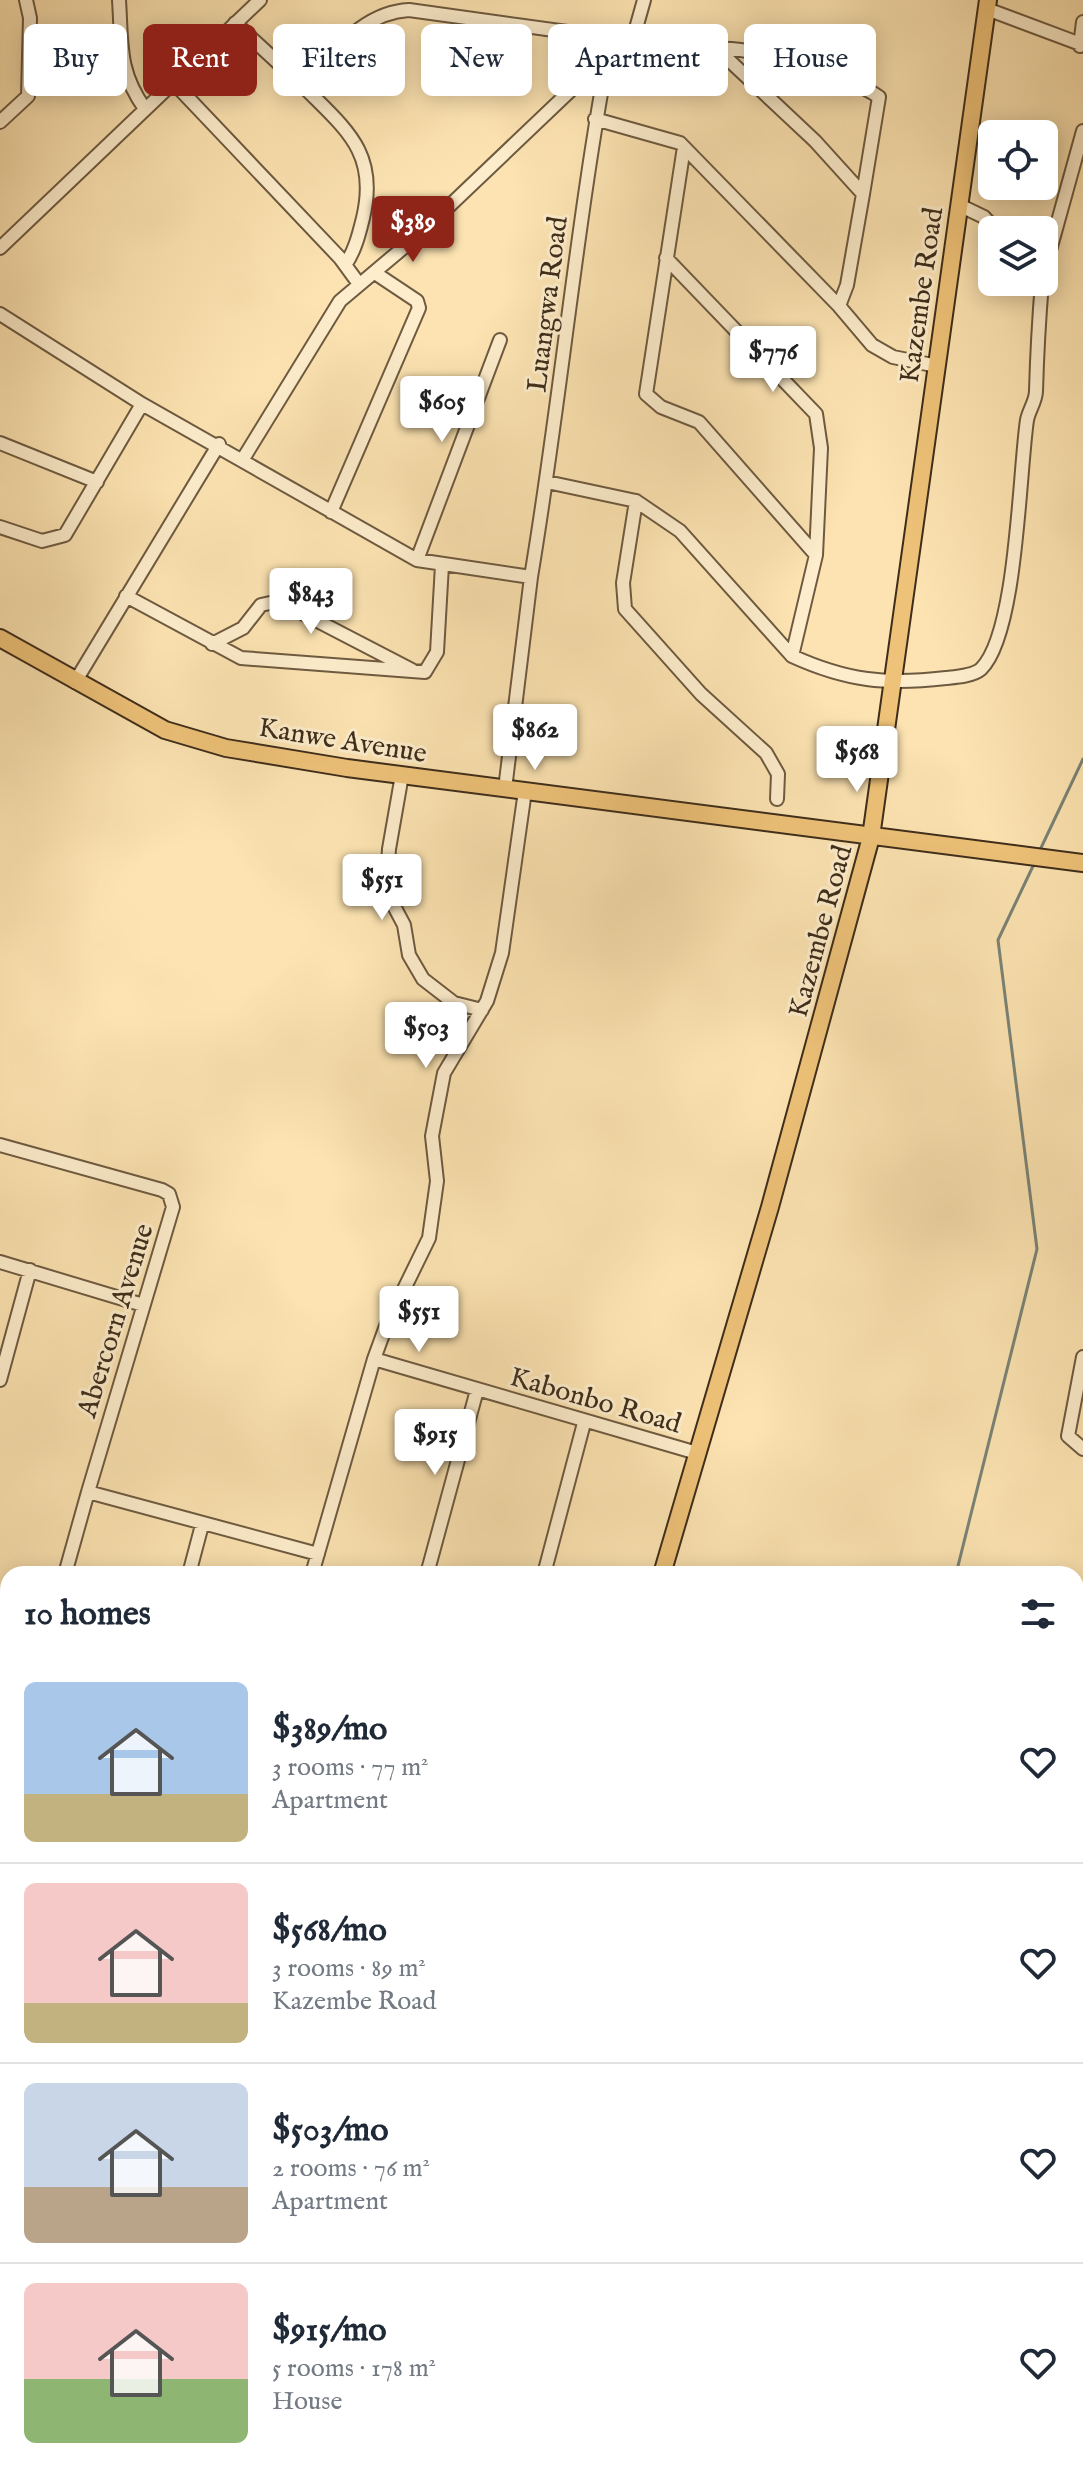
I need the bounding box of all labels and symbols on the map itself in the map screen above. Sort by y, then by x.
pin: $389 [366,196,460,264]
street label: Kazembe Road [893,205,952,385]
street label: Luangwa Road [520,214,577,394]
pin: $776 [726,326,820,394]
pin: $605 [395,376,489,444]
pin: $843 [264,568,358,636]
pin: $862 [488,704,582,772]
street label: Kanwe Avenue [256,711,429,772]
pin: $568 [810,726,904,794]
street label: Kazembe Road [782,842,861,1022]
pin: $551 [335,854,429,922]
pin: $503 [379,1002,473,1070]
street label: Abercorn Avenue [70,1219,163,1423]
pin: $551 [372,1286,466,1354]
street label: Kabonbo Road [506,1360,685,1443]
pin: $915 [388,1409,482,1477]

